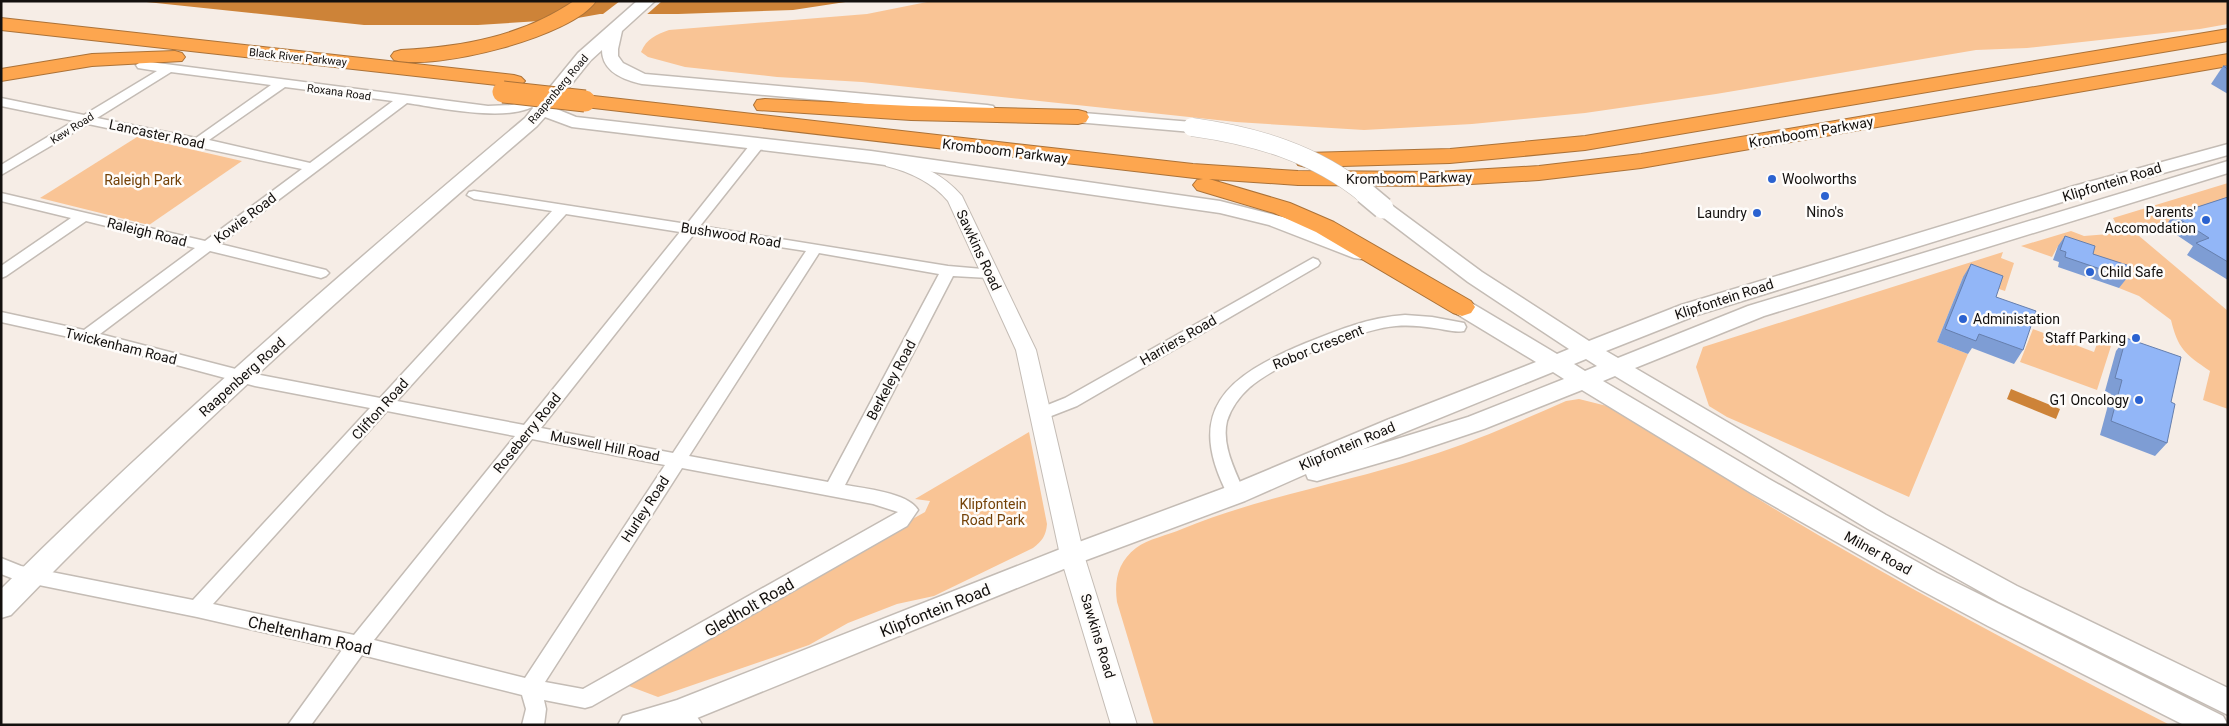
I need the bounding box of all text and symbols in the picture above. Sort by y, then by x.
street label: Black River Parkway [248,46,348,69]
street label: Raapenberg Road [526,52,591,127]
street label: Roxana Road [306,82,372,103]
street label: Kew Road [48,110,96,147]
street label: Kromboom Parkway [1748,113,1875,151]
street label: Lancaster Road [108,116,206,152]
street label: Kromboom Parkway [941,135,1069,167]
street label: Klipfontein Road [2061,159,2163,205]
street label: Kromboom Parkway [1346,169,1473,187]
place label: Woolworths [1782,171,1857,187]
park label: Raleigh Park [104,172,183,188]
marker: Woolworths [1766,173,1778,185]
street label: Kowie Road [211,189,279,247]
marker: Nino's [1819,190,1831,202]
place label: Nino's [1806,204,1844,220]
place label: Parents' Accomodation [2105,204,2196,236]
place label: Laundry [1697,205,1747,221]
street label: Sawkins Road [953,207,1005,293]
marker: Laundry [1751,207,1763,219]
street label: Raleigh Road [105,214,189,250]
marker: Parents' Accomodation [2200,214,2212,226]
street label: Bushwood Road [680,219,782,251]
place label: Child Safe [2100,264,2163,280]
marker: Child Safe [2084,266,2096,278]
street label: Klipfontein Road [1673,276,1775,322]
place label: Administation [1973,311,2060,327]
street label: Harriers Road [1137,312,1219,368]
marker: Administation [1957,313,1969,325]
street label: Robor Crescent [1270,321,1366,372]
street label: Twickenham Road [64,324,178,368]
place label: Staff Parking [2045,330,2126,346]
marker: Staff Parking [2130,332,2142,344]
street label: Raapenberg Road [196,334,288,420]
street label: Berkeley Road [863,337,919,423]
street label: Clifton Road [348,375,412,443]
street label: Roseberry Road [490,390,564,476]
place label: G1 Oncology [2050,392,2129,408]
marker: G1 Oncology [2133,394,2145,406]
street label: Klipfontein Road [1297,419,1397,473]
street label: Muswell Hill Road [549,428,661,464]
street label: Hurley Road [618,473,672,545]
park label: Klipfontein Road Park [959,496,1027,528]
street label: Milner Road [1842,528,1914,578]
street label: Gledholt Road [701,574,797,641]
street label: Klipfontein Road [877,580,993,641]
street label: Sawkins Road [1078,592,1118,680]
street label: Cheltenham Road [246,612,374,659]

